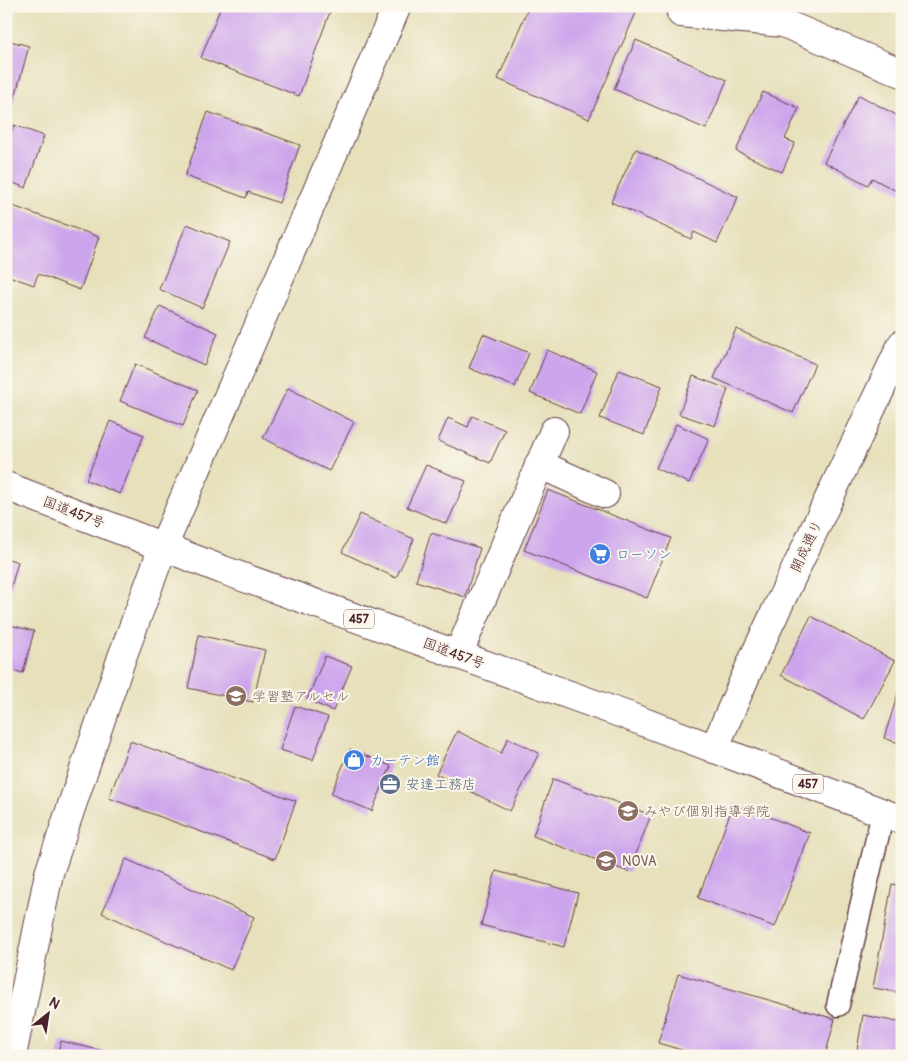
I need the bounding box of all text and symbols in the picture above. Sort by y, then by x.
street label: 国道457号 [40,493,107,532]
street label: 開成通り [787,517,826,575]
supermarket icon: ローソン [588,542,612,566]
place label: ローソン [616,546,672,563]
road number: 457 [344,610,374,628]
street label: 国道457号 [420,634,487,673]
school or university icon: 学習塾アルセル [224,684,248,708]
place label: 学習塾アルセル [252,688,350,705]
shop icon: カーテン館 [342,748,366,772]
place label: カーテン館 [370,752,440,769]
office icon: 安達工務店 [378,772,402,796]
road number: 457 [793,774,823,794]
place label: 安達工務店 [406,776,476,793]
school or university icon: みやび個別指導学院 [616,799,640,823]
place label: みやび個別指導学院 [644,803,770,820]
school or university icon: NOVA [594,849,618,873]
place label: NOVA [622,853,657,870]
north arrow [22,990,72,1040]
text: N [46,993,63,1013]

